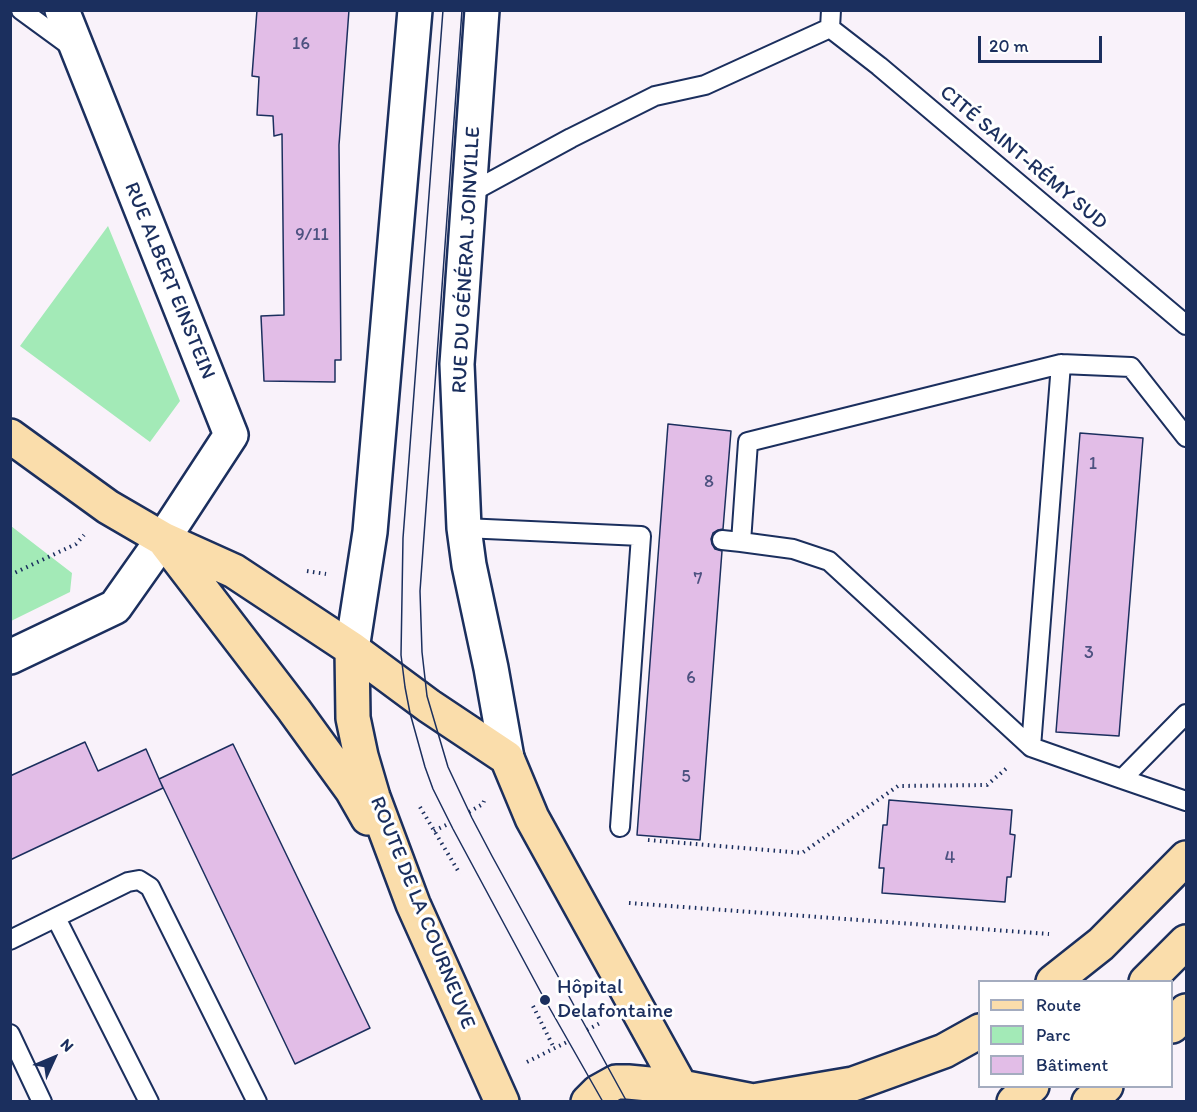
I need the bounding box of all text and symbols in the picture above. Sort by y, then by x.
scale bar [981,24,1106,62]
house number: 16 [292,33,310,55]
text: 20 m [989,35,1029,57]
street label: CITÉ SAINT-RÉMY SUD [934,80,1112,236]
street label: RUE DU GÉNÉRAL JOINVILLE [447,126,487,394]
street label: RUE ALBERT EINSTEIN [118,179,220,383]
house number: 9/11 [295,224,329,246]
house number: 1 [1089,453,1097,475]
house number: 8 [704,471,714,493]
house number: 7 [694,568,702,590]
house number: 3 [1084,642,1094,664]
house number: 6 [686,667,696,689]
house number: 5 [681,766,691,788]
street label: ROUTE DE LA COURNEUVE [364,793,480,1033]
house number: 4 [945,847,955,869]
place label: Hôpital Delafontaine [557,975,673,1025]
legend [978,980,1173,1088]
marker: Hôpital Delafontaine [538,993,552,1007]
text: Route [1036,994,1081,1016]
text: Parc [1036,1024,1070,1046]
north arrow [24,1028,84,1088]
text: N [57,1035,78,1056]
text: Bâtiment [1036,1054,1108,1076]

